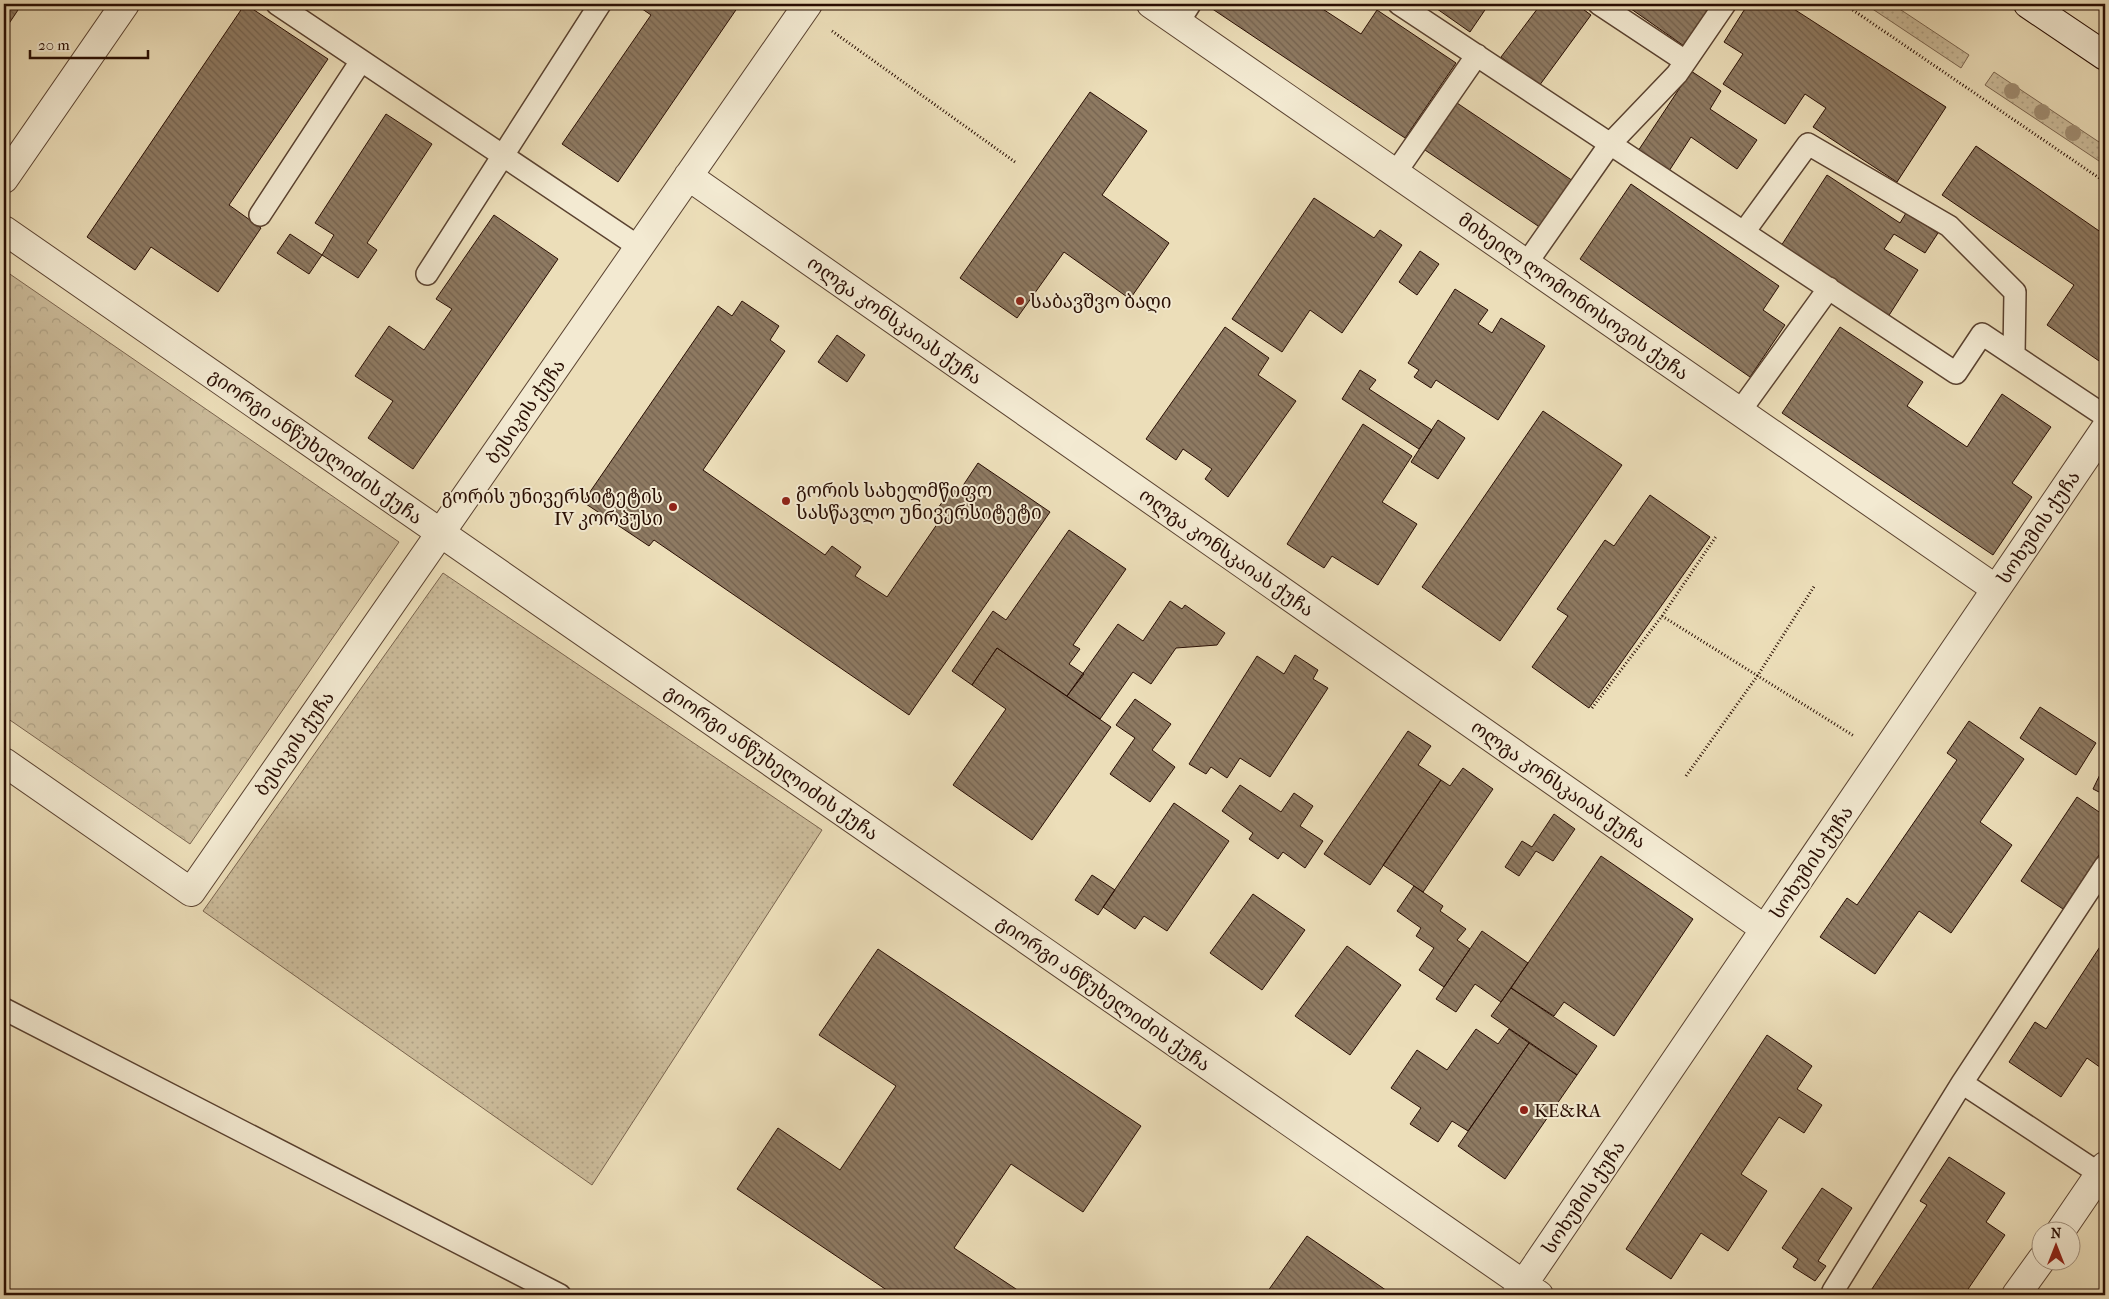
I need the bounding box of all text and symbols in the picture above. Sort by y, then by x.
scale bar [30,28,148,60]
text: 20 m [38,36,70,54]
street label: მიხეილ ლომონოსოვის ქუჩა [1454,209,1693,385]
street label: ოლგა კონსკაიას ქუჩა [803,252,986,390]
place label: საბავშვო ბაღი [1030,291,1172,313]
marker: საბავშვო ბაღი [1014,295,1026,307]
street label: ბესიკის ქუჩა [482,355,570,468]
street label: გიორგი ანწუხელიძის ქუჩა [204,365,426,529]
street label: სოხუმის ქუჩა [1993,467,2085,588]
place label: გორის სახელმწიფო სასწავლო უნივერსიტეტი [796,480,1042,524]
street label: ოლგა კონსკაიას ქუჩა [1135,484,1318,622]
place label: გორის უნივერსიტეტის IV კორპუსი [442,486,663,530]
marker: გორის სახელმწიფო სასწავლო უნივერსიტეტი [780,495,792,507]
marker: გორის უნივერსიტეტის IV კორპუსი [667,501,679,513]
street label: გიორგი ანწუხელიძის ქუჩა [660,681,882,845]
street label: ბესიკის ქუჩა [251,687,339,800]
street label: ოლგა კონსკაიას ქუჩა [1467,716,1650,854]
street label: სოხუმის ქუჩა [1766,802,1858,923]
street label: გიორგი ანწუხელიძის ქუჩა [992,912,1214,1076]
place label: KE&RA [1534,1100,1602,1122]
marker: KE&RA [1518,1104,1530,1116]
street label: სოხუმის ქუჩა [1538,1137,1630,1258]
north arrow [2032,1222,2082,1272]
text: N [2051,1225,2062,1242]

